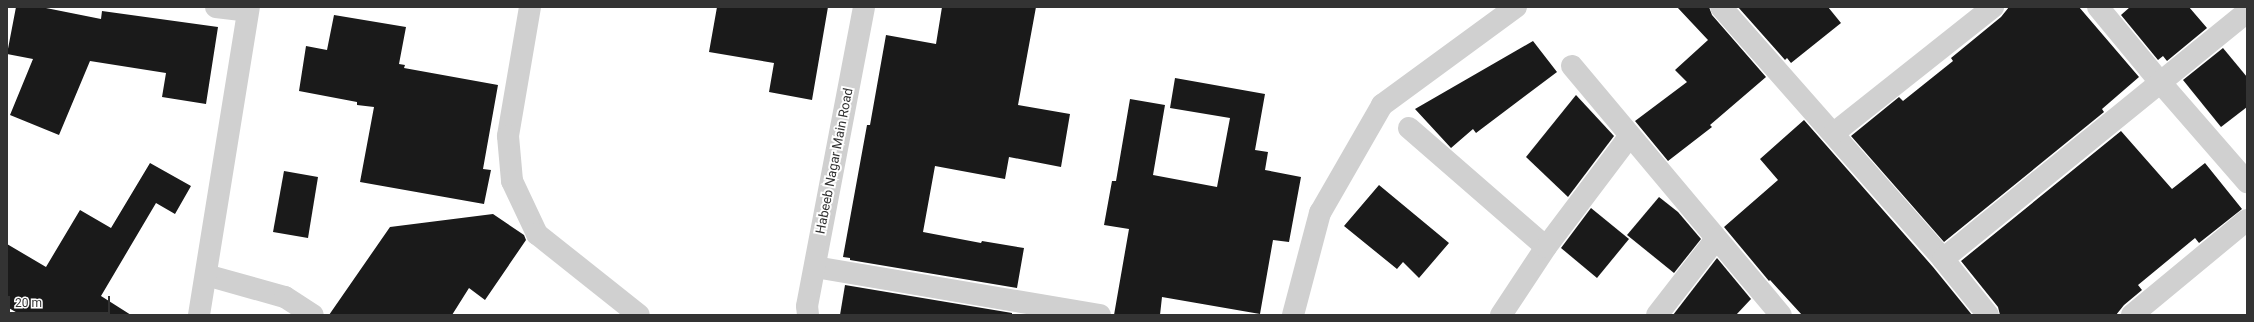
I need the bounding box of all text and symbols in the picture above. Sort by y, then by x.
street label: Habeeb Nagar Main Road [813,87,857,235]
scale bar [10,288,112,314]
text: 20 m [15,296,42,310]

